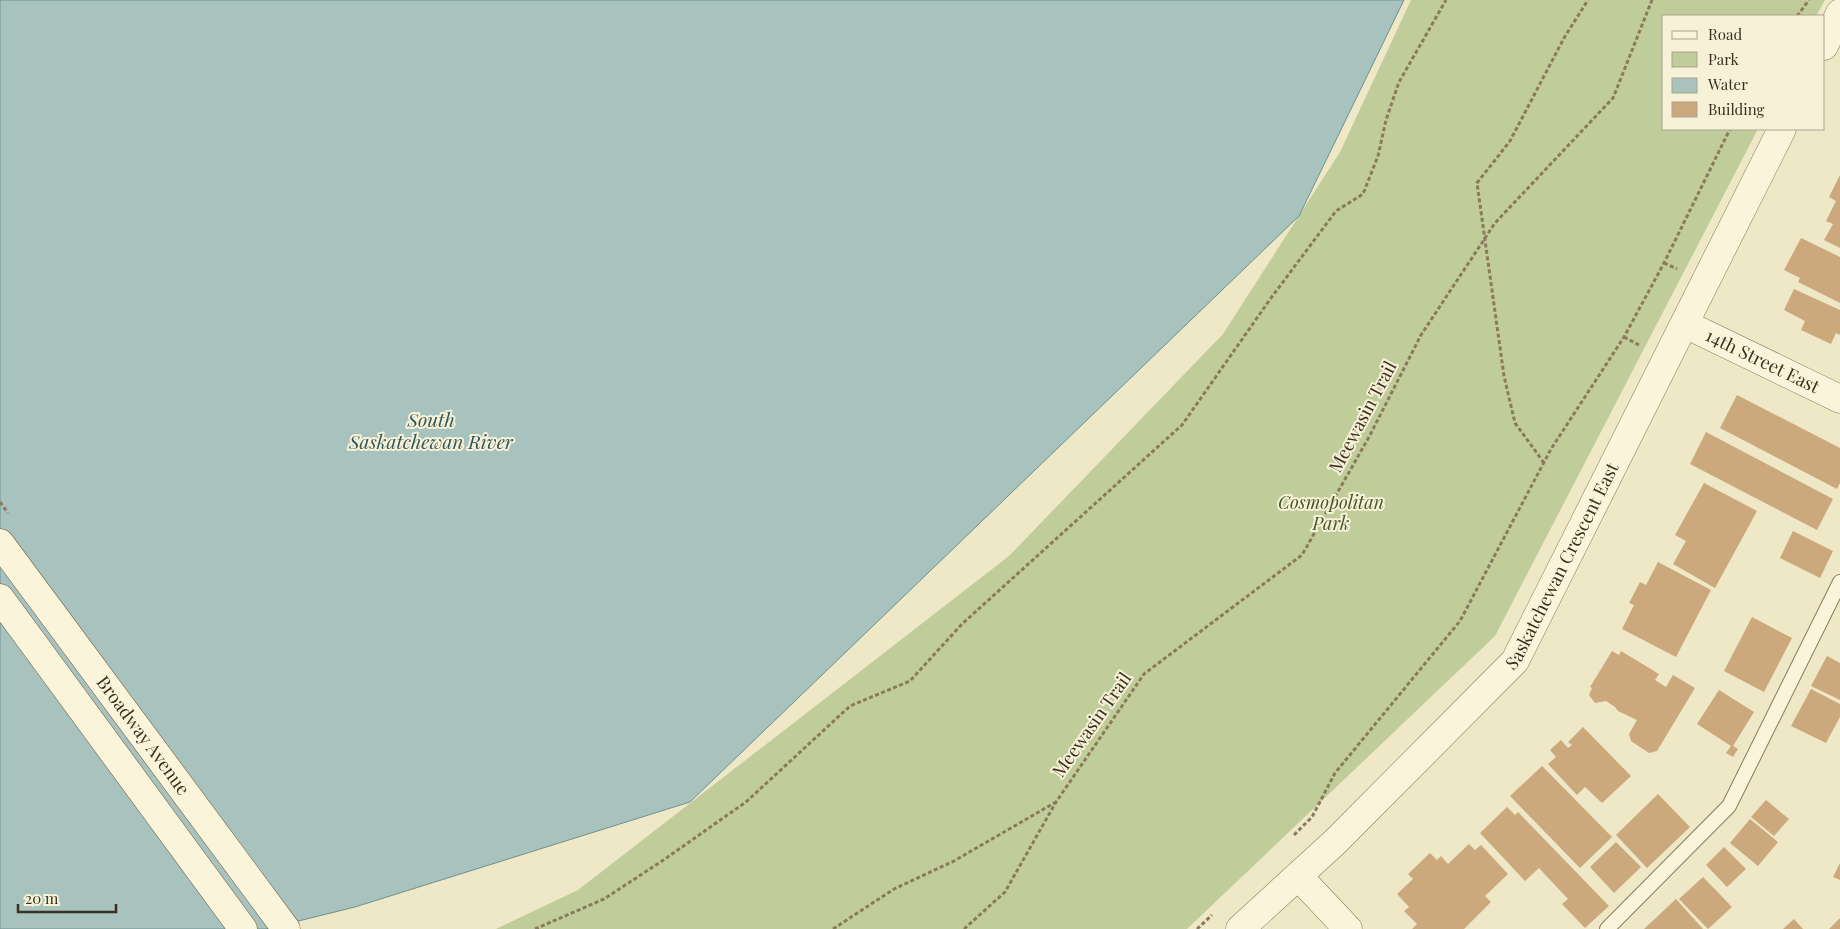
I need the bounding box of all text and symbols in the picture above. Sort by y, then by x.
legend [1662,15,1825,130]
text: Road [1708,24,1742,44]
text: Park [1708,49,1740,69]
text: Water [1707,74,1748,94]
text: Building [1708,99,1765,119]
street label: 14th Street East [1702,323,1824,399]
street label: Meewasin Trail [1323,357,1402,476]
water label: South Saskatchewan River [348,406,514,454]
street label: Saskatchewan Crescent East [1500,458,1624,675]
park label: Cosmopolitan Park [1278,490,1384,535]
street label: Meewasin Trail [1046,667,1136,782]
street label: Broadway Avenue [92,671,196,800]
scale bar [18,882,115,914]
text: 20 m [25,888,59,908]

